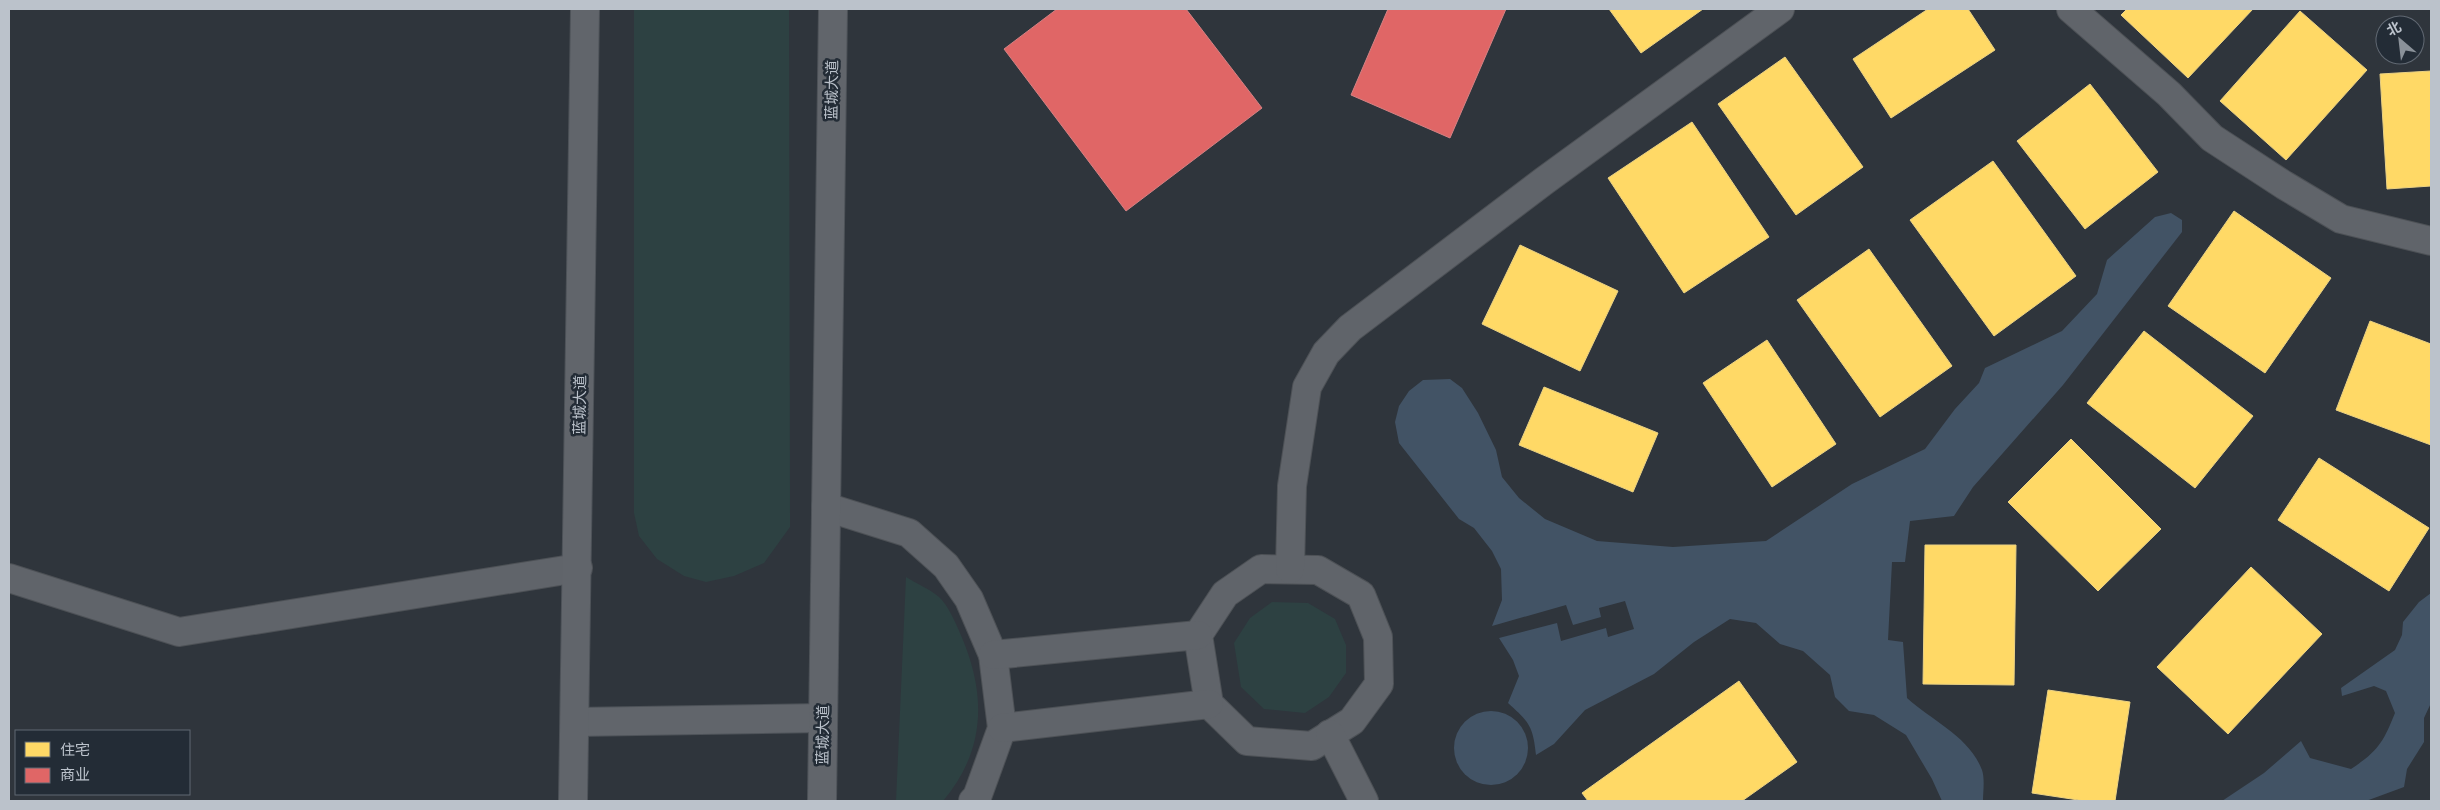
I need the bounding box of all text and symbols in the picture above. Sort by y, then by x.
north arrow [2375,15,2425,65]
text: 北 [2384,18,2404,39]
street label: 蓝城大道 [822,60,841,120]
street label: 蓝城大道 [570,375,589,435]
street label: 蓝城大道 [813,705,832,765]
legend [15,730,190,795]
text: 住宅 [60,741,90,758]
text: 商业 [60,766,90,783]

